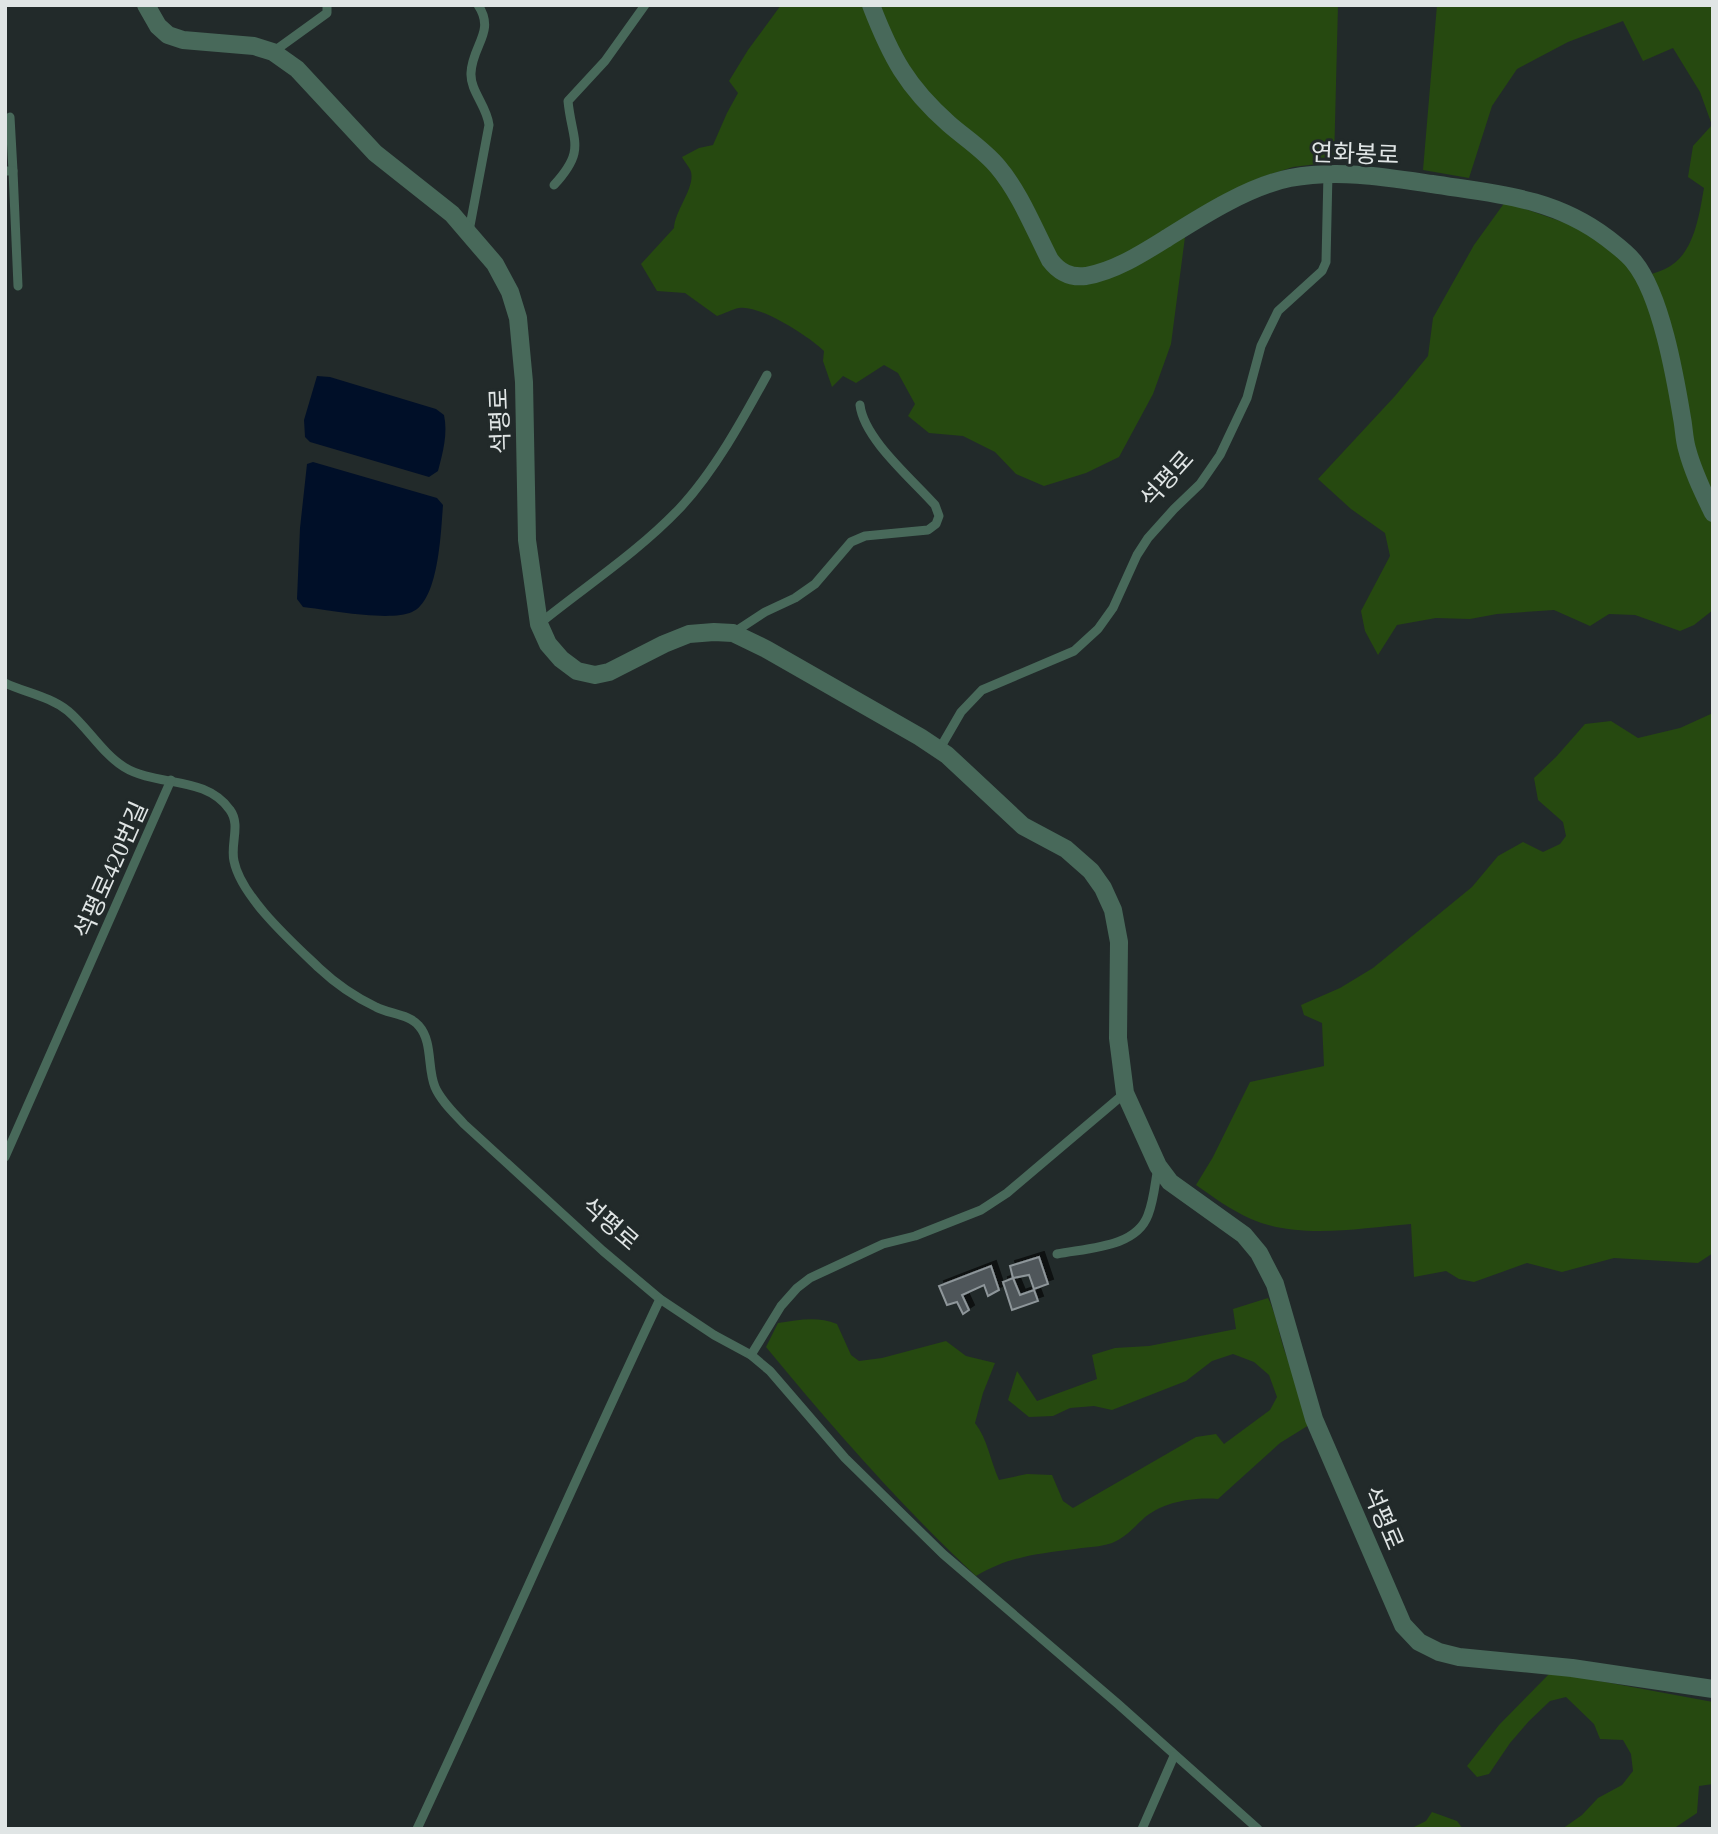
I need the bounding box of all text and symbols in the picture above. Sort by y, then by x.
street label: 연화봉로 [1310,139,1400,169]
street label: 석평로 [486,387,514,455]
street label: 석평로 [1135,446,1199,512]
street label: 석평로420번길 [69,798,153,942]
street label: 석평로 [576,1192,644,1256]
street label: 석평로 [1358,1482,1408,1554]

